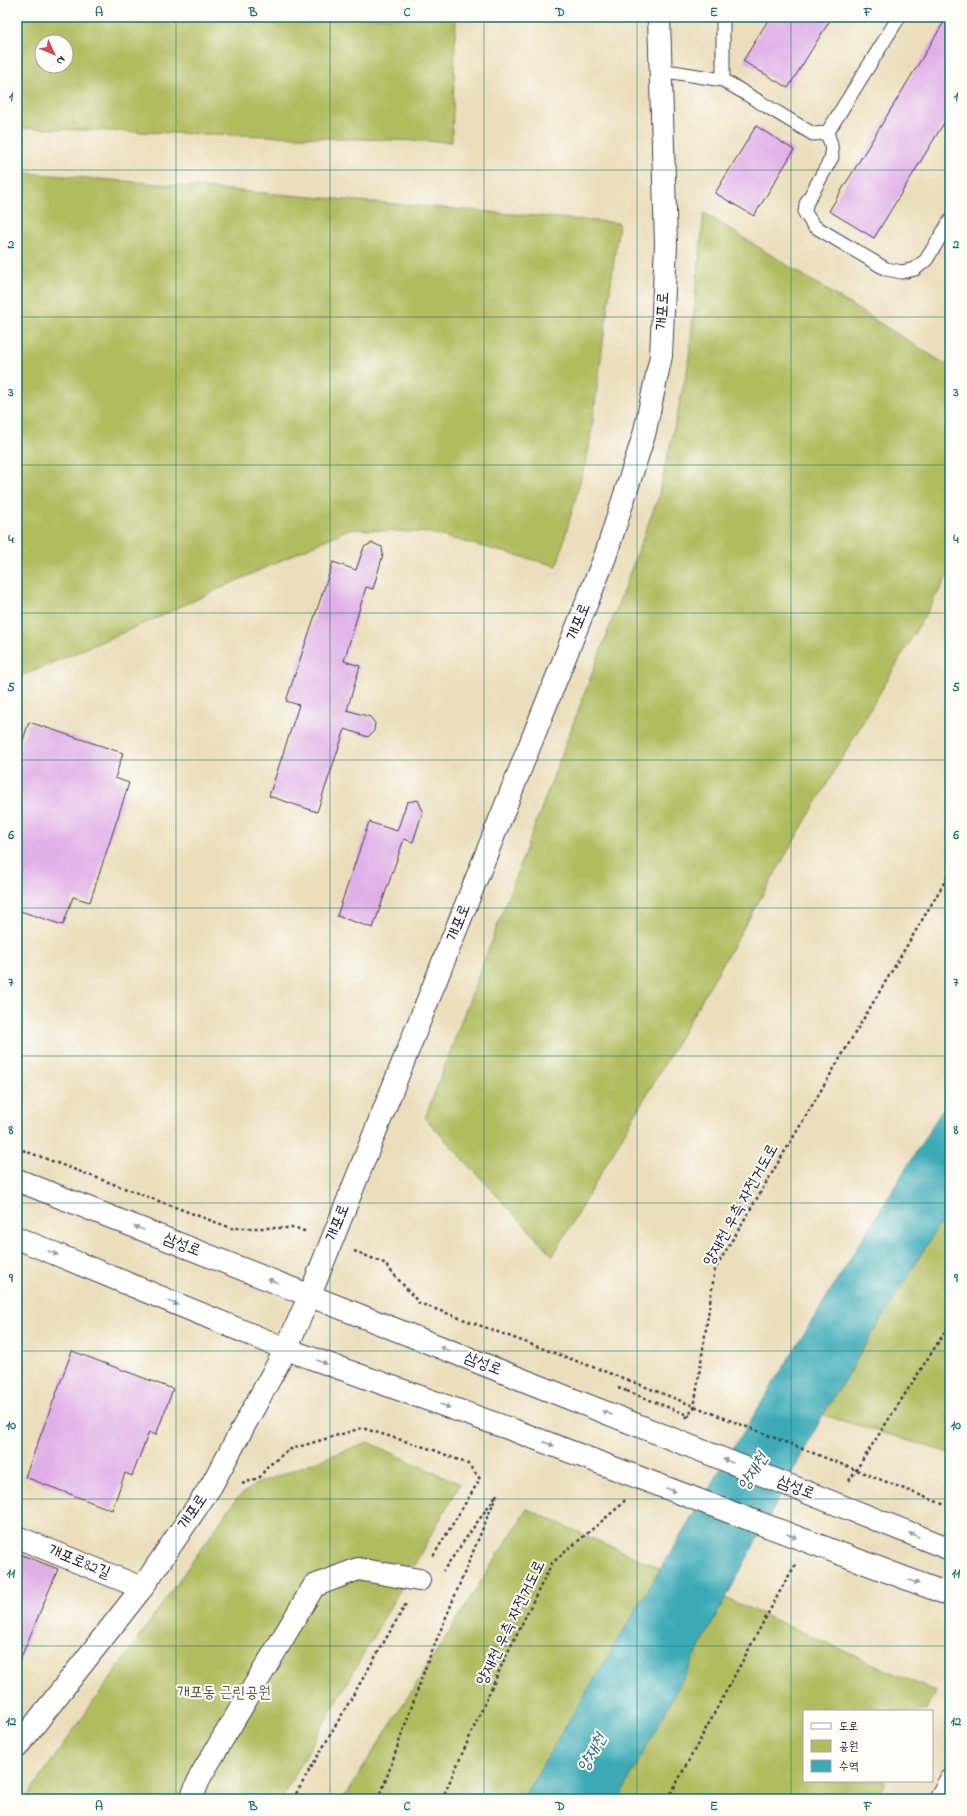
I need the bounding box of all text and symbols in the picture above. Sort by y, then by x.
text: A [95,3,103,22]
text: B [248,3,258,22]
text: C [403,3,411,22]
text: D [554,3,565,22]
text: E [710,3,718,22]
text: F [863,3,873,22]
north arrow [34,34,74,74]
text: N [52,52,69,68]
text: 1 [9,87,14,106]
text: 1 [954,87,959,106]
text: 2 [7,235,15,254]
text: 2 [952,235,960,254]
street label: 개포로 [650,291,676,331]
text: 3 [7,383,14,402]
text: 3 [952,383,959,402]
text: 4 [7,530,14,549]
text: 4 [952,530,959,549]
street label: 개포로 [561,600,597,644]
text: 5 [7,678,15,697]
text: 5 [952,678,960,697]
text: 6 [7,826,14,845]
text: 6 [952,826,959,845]
street label: 개포로 [441,901,477,945]
text: 7 [8,973,14,992]
text: 7 [953,973,959,992]
text: 8 [8,1121,14,1140]
text: 8 [953,1121,959,1140]
street label: 양재천 우측 자전거도로 [697,1139,785,1271]
street label: 개포로 [320,1201,356,1245]
one-way arrow [134,1225,145,1231]
street label: 삼성로 [160,1227,204,1263]
one-way arrow [48,1250,59,1256]
text: 9 [8,1269,14,1288]
text: 9 [953,1269,959,1288]
one-way arrow [268,1278,279,1284]
one-way arrow [168,1300,180,1306]
one-way arrow [439,1346,451,1352]
street label: 삼성로 [461,1346,505,1382]
one-way arrow [317,1360,329,1366]
one-way arrow [439,1403,451,1409]
one-way arrow [600,1410,612,1416]
text: 10 [6,1416,16,1435]
text: 10 [951,1416,961,1435]
one-way arrow [543,1441,555,1447]
water label: 양재천 [732,1446,776,1496]
one-way arrow [721,1458,733,1464]
street label: 삼성로 [774,1470,818,1506]
one-way arrow [665,1487,677,1493]
street label: 개포로 [172,1489,214,1535]
one-way arrow [907,1531,919,1537]
one-way arrow [787,1533,799,1539]
street label: 개포로82길 [44,1539,114,1585]
street label: 양재천 우측 자전거도로 [470,1556,552,1690]
text: 11 [7,1564,16,1583]
text: 11 [952,1564,961,1583]
one-way arrow [908,1579,920,1585]
park label: 개포동 근린공원 [177,1681,271,1705]
legend [803,1710,933,1782]
text: 12 [6,1712,17,1731]
text: 12 [951,1712,962,1731]
text: 도로 [839,1718,858,1736]
water label: 양재천 [571,1727,614,1777]
text: 공원 [839,1738,858,1756]
text: 수역 [839,1758,859,1776]
text: A [95,1797,103,1816]
text: B [248,1797,258,1816]
text: C [403,1797,411,1816]
text: D [554,1797,565,1816]
text: E [710,1797,718,1816]
text: F [863,1797,873,1816]

